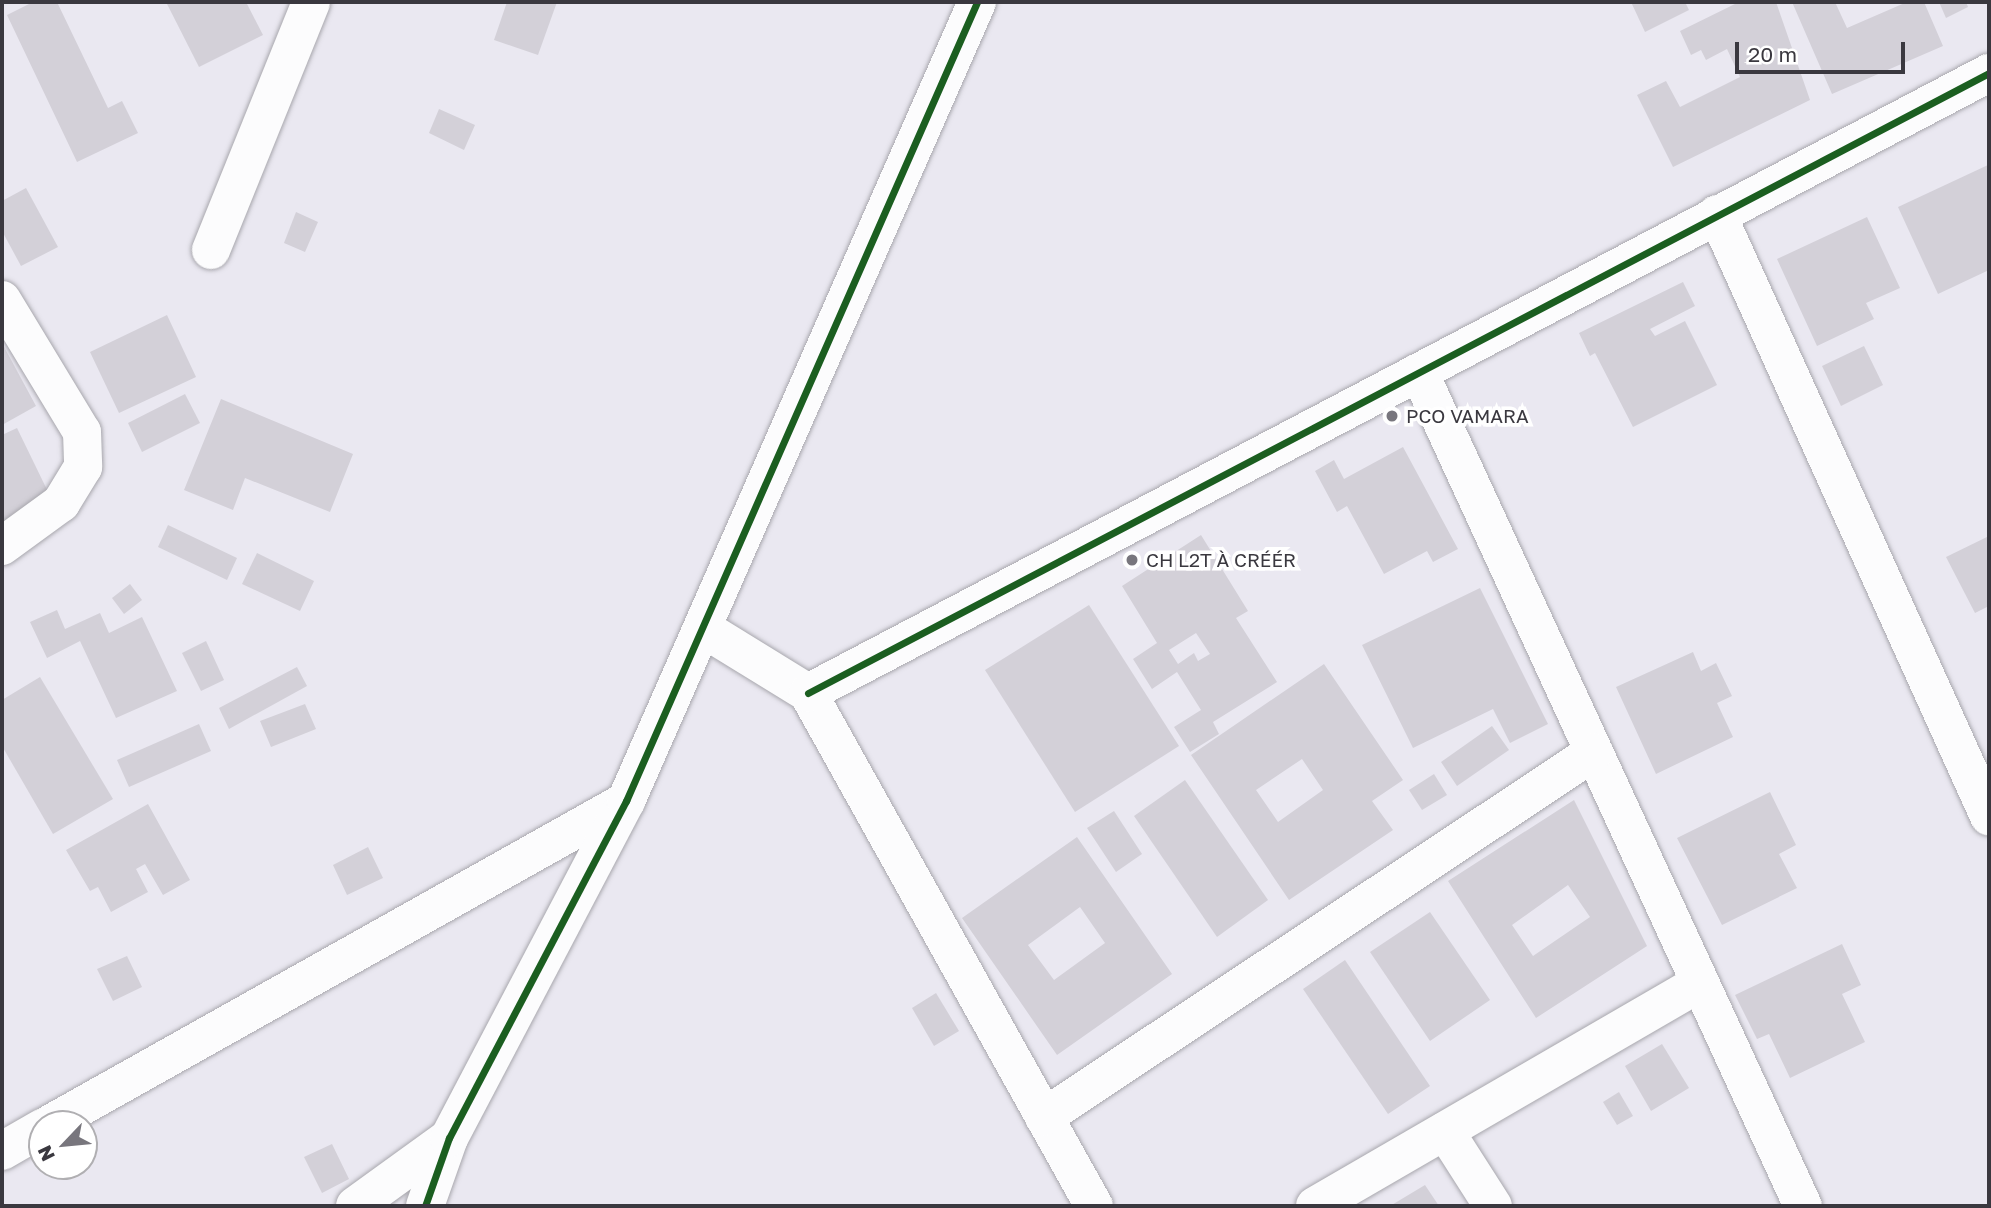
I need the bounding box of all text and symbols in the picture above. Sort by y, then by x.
scale bar [1739,28,1909,72]
text: 20 m [1748,41,1797,67]
place label: PCO VAMARA [1406,405,1529,427]
marker: PCO VAMARA [1384,408,1400,424]
place label: CH L2T À CRÉÉR [1146,549,1296,571]
marker: CH L2T À CRÉÉR [1124,552,1140,568]
north arrow [28,1110,98,1180]
text: N [32,1142,59,1165]

